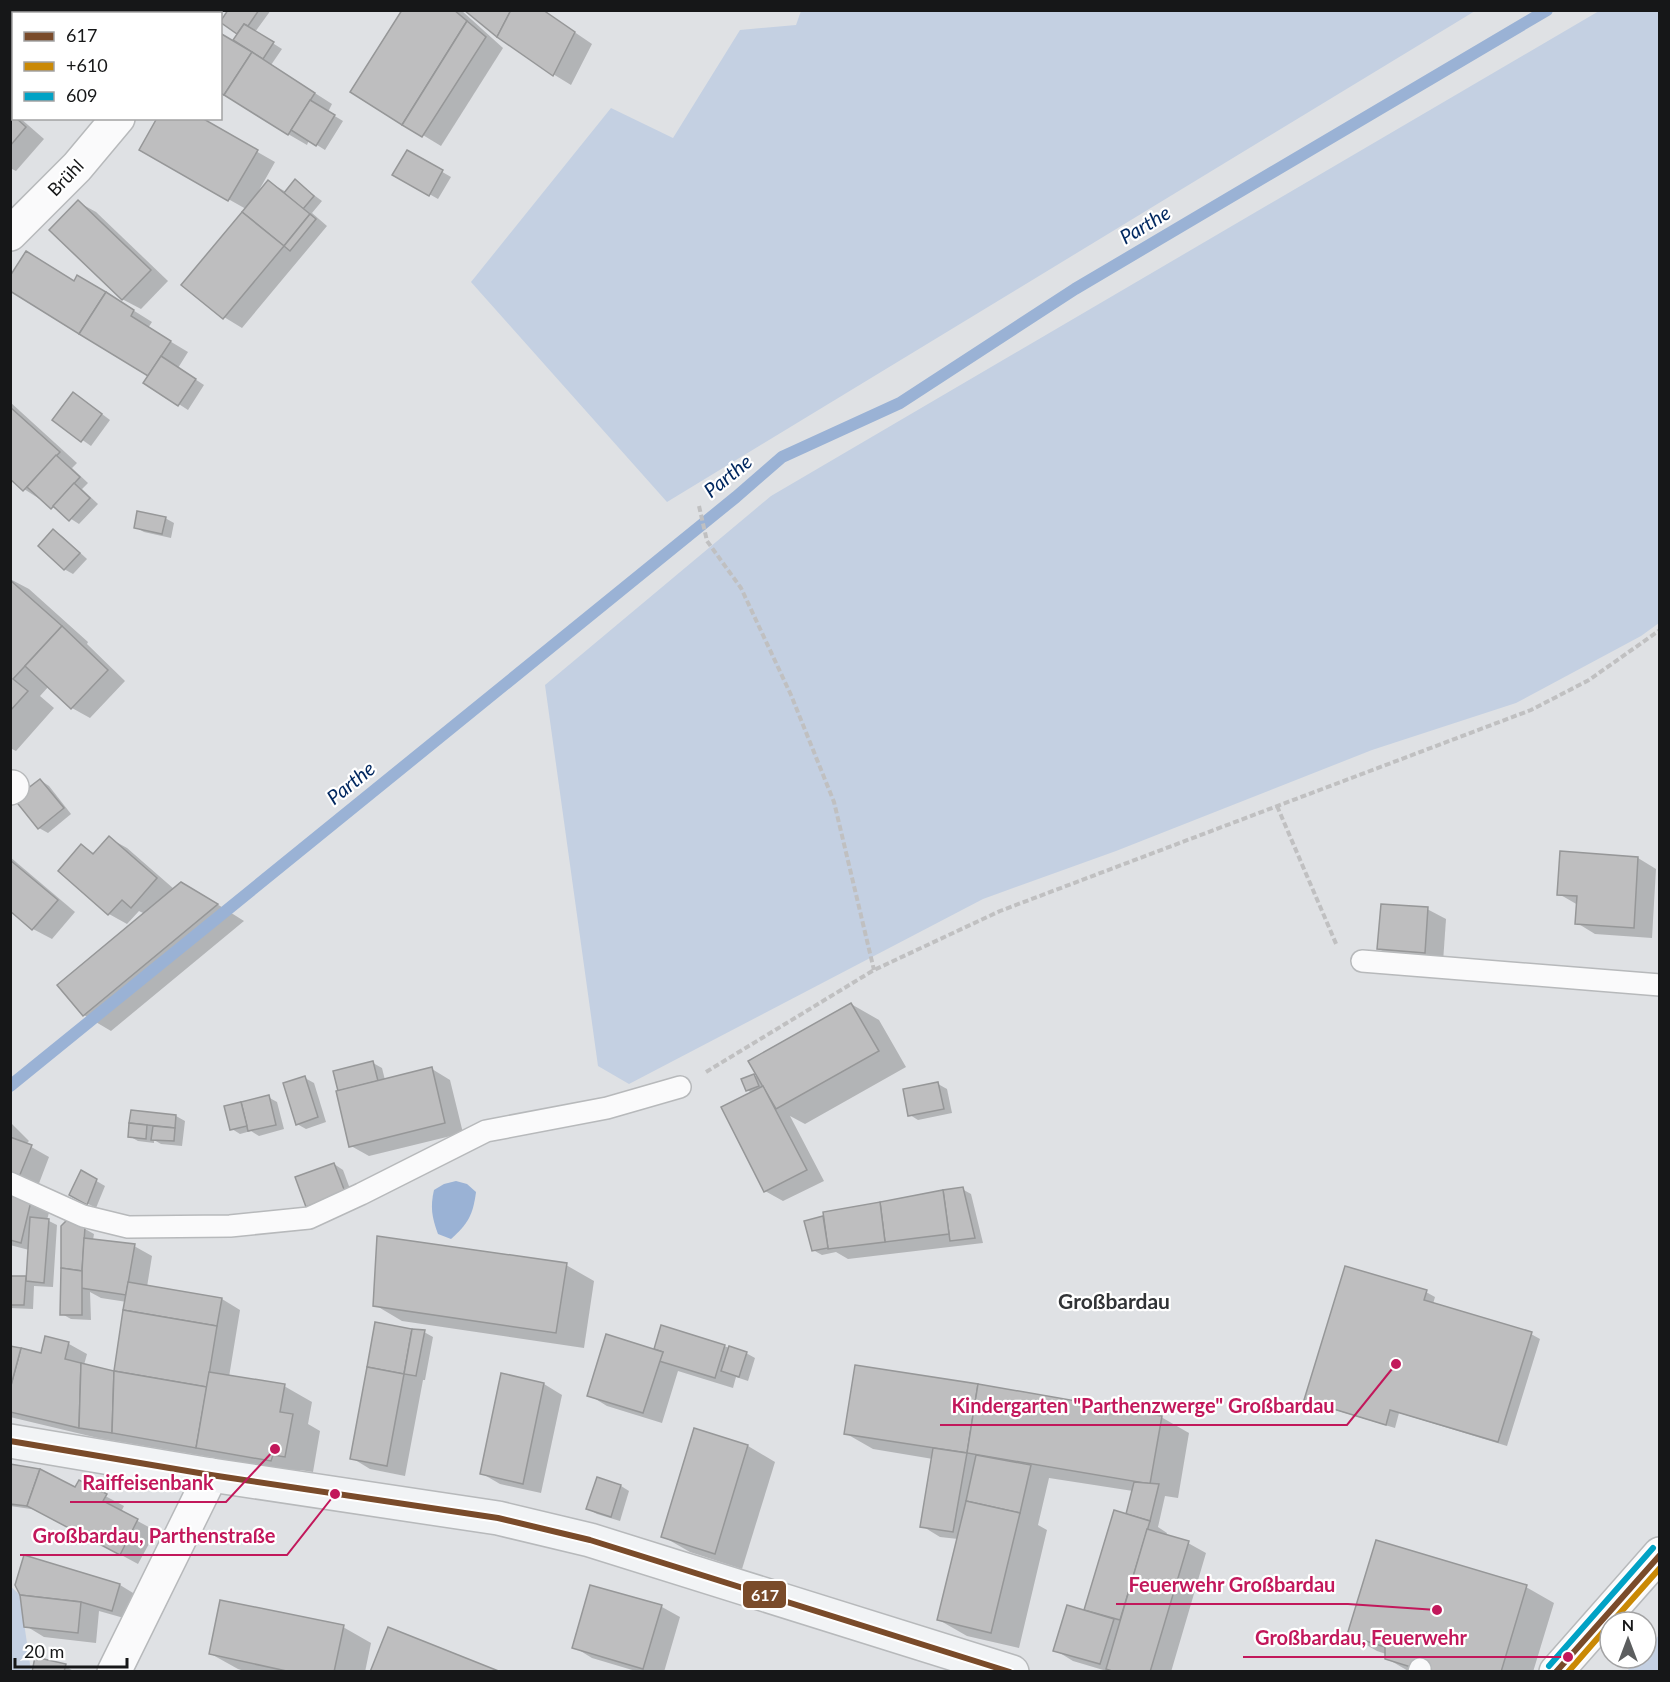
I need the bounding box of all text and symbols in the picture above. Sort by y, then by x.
legend [12,12,222,120]
text: 617 [66,24,97,46]
text: +610 [66,54,108,76]
text: 609 [66,84,97,106]
street label: Brühl [43,154,88,200]
water label: Parthe [1115,200,1174,249]
water label: Parthe [699,449,756,502]
water label: Parthe [322,756,379,809]
district label: Großbardau [1058,1288,1170,1313]
callout: Kindergarten "Parthenzwerge" Großbardau [940,1387,1347,1425]
text: Kindergarten "Parthenzwerge" Großbardau [951,1393,1335,1417]
callout: Raiffeisenbank [70,1464,226,1502]
text: Raiffeisenbank [82,1470,214,1494]
callout: Großbardau, Parthenstraße [20,1517,287,1555]
text: Großbardau, Parthenstraße [33,1523,276,1547]
callout: Feuerwehr Großbardau [1116,1566,1348,1604]
text: Feuerwehr Großbardau [1129,1572,1335,1596]
line badge: 617 [742,1580,787,1609]
text: 617 [751,1585,779,1604]
north arrow [1598,1610,1658,1670]
text: N [1622,1615,1634,1634]
callout: Großbardau, Feuerwehr [1243,1619,1479,1657]
text: Großbardau, Feuerwehr [1255,1625,1467,1649]
scale bar [15,1631,128,1669]
text: 20 m [24,1640,64,1662]

